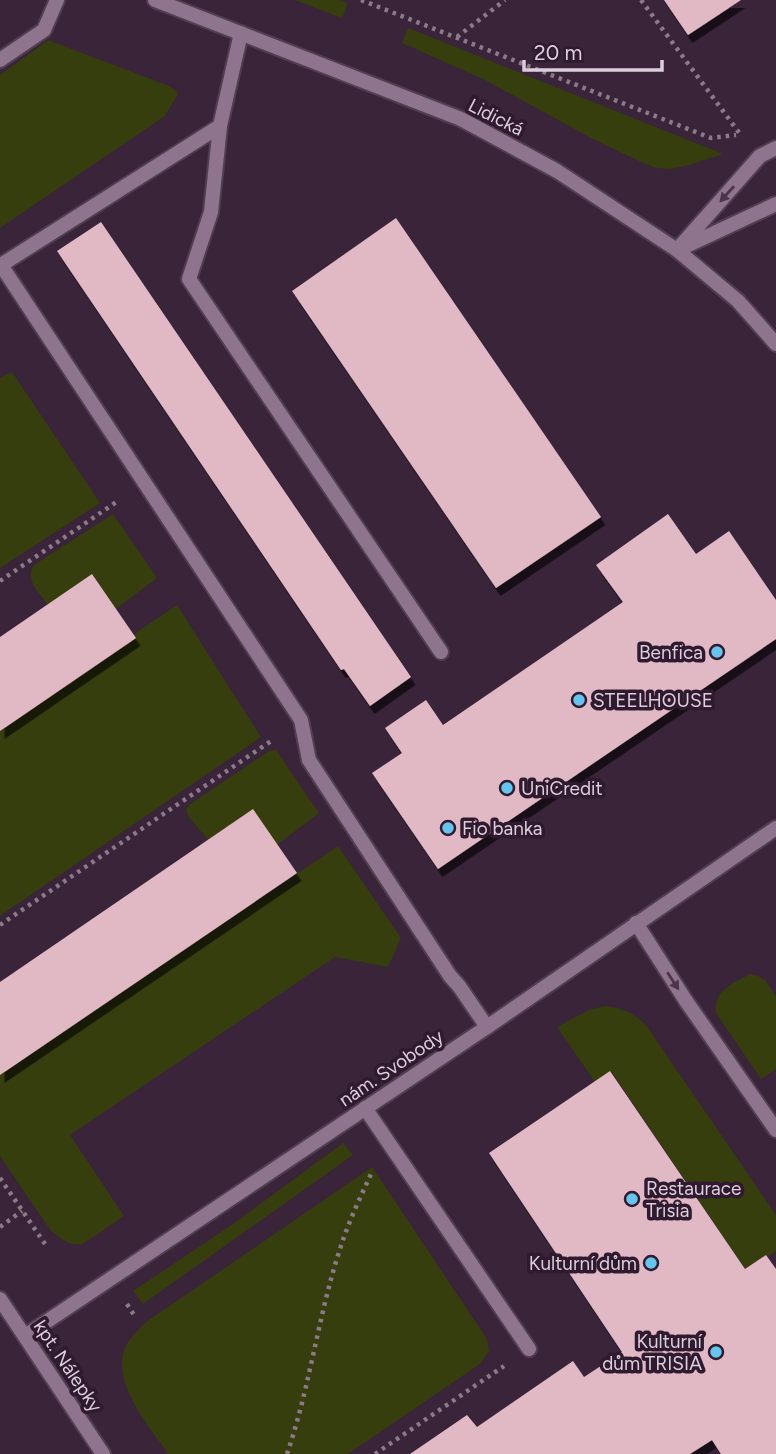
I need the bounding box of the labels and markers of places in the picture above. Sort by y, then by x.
place label: Benfica [639,641,703,664]
marker: Benfica [709,644,725,660]
place label: STEELHOUSE [593,689,713,712]
marker: STEELHOUSE [571,692,587,708]
place label: UniCredit [521,777,603,800]
marker: UniCredit [499,780,515,796]
place label: Fio banka [462,817,543,840]
marker: Fio banka [440,820,456,836]
place label: Restaurace Trisia [646,1177,741,1222]
marker: Restaurace Trisia [624,1191,640,1207]
place label: Kulturní dům [529,1252,637,1275]
marker: Kulturní dům [643,1255,659,1271]
place label: Kulturní dům TRISIA [602,1330,704,1375]
marker: Kulturní dům TRISIA [708,1344,724,1360]

